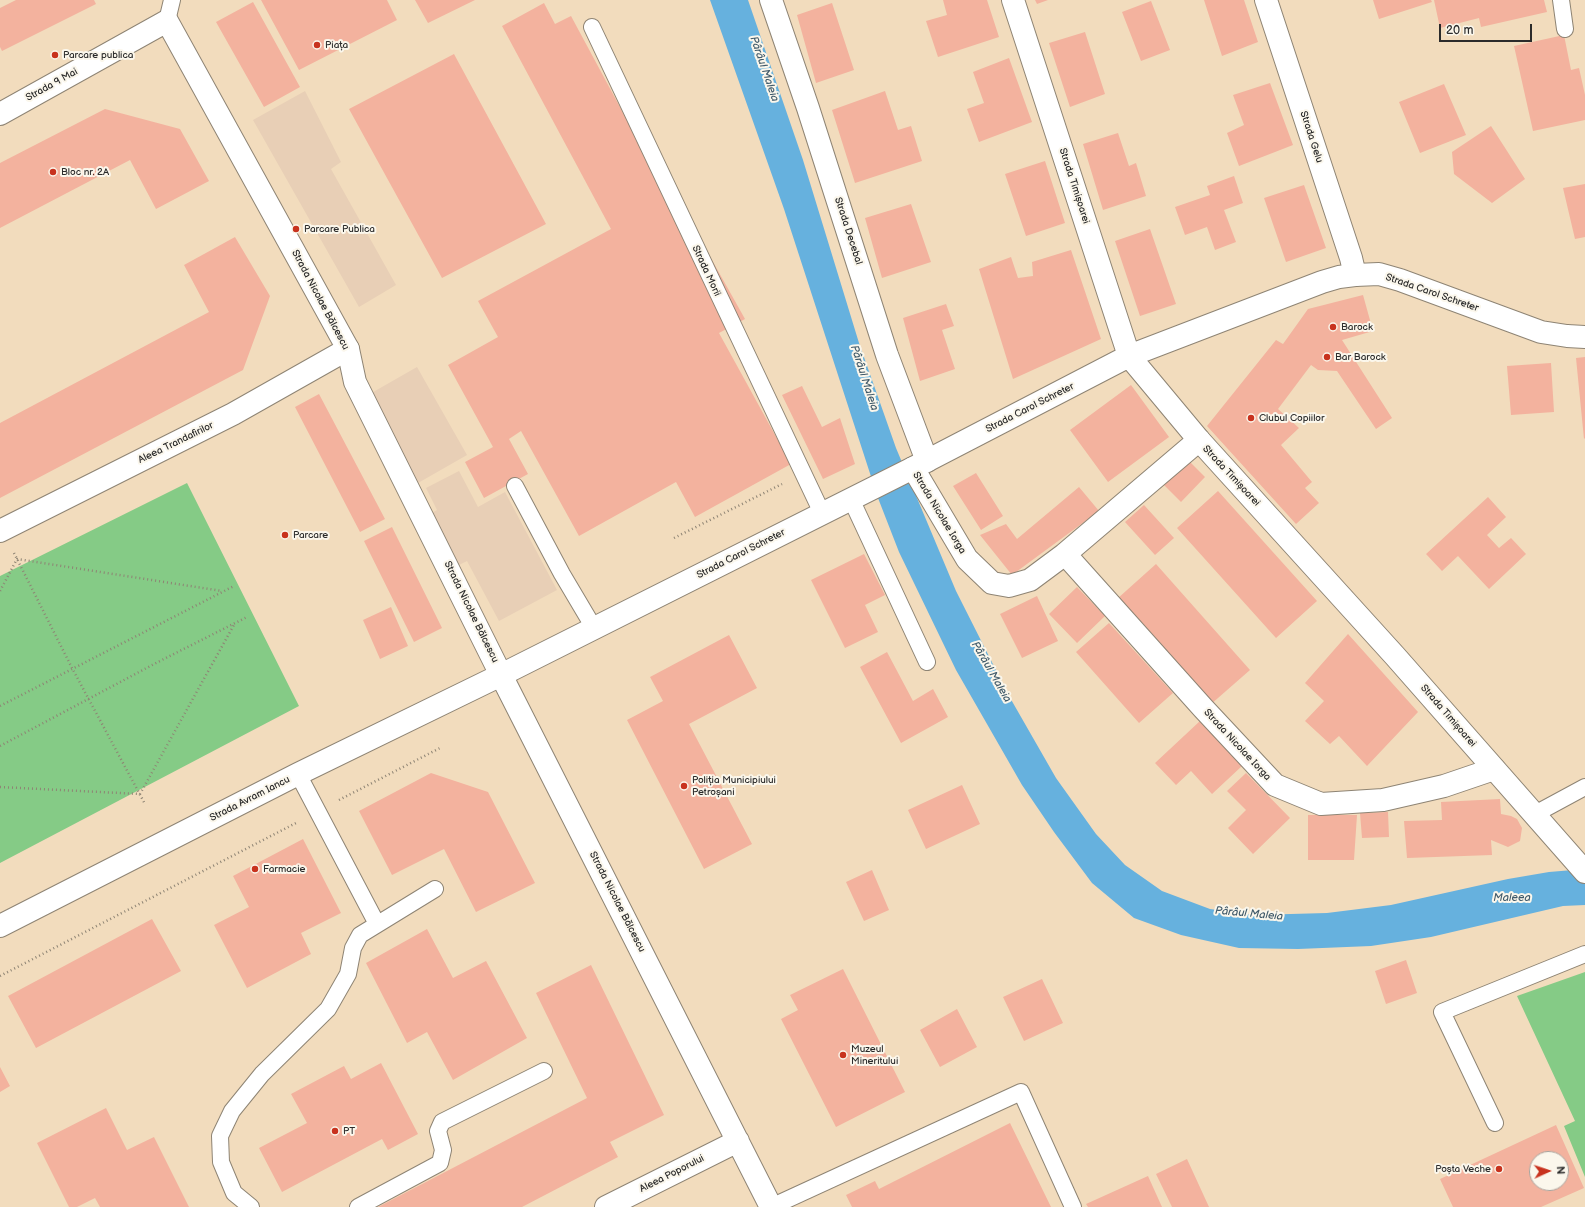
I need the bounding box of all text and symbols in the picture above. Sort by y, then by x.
scale bar [1441,16,1534,42]
text: 20 m [1446,23,1473,38]
water label: Pârâul Maleia [747,35,781,103]
place label: Piața [325,39,348,51]
marker: Piața [312,40,322,50]
place label: Parcare publica [63,49,133,61]
marker: Parcare publica [50,50,60,60]
street label: Strada 9 Mai [24,66,80,104]
street label: Strada Gelu [1297,110,1325,164]
street label: Strada Timișoarei [1056,147,1092,225]
place label: Bloc nr. 2A [61,166,109,178]
marker: Bloc nr. 2A [48,167,58,177]
street label: Strada Decebal [831,196,865,266]
place label: Parcare Publica [304,223,375,235]
marker: Parcare Publica [291,224,301,234]
street label: Strada Morii [689,244,723,298]
street label: Strada Nicolae Bălcescu [289,248,351,352]
street label: Strada Carol Schreter [1384,271,1480,315]
place label: Barock [1341,321,1373,333]
marker: Barock [1328,322,1338,332]
water label: Pârâul Maleia [847,344,881,412]
place label: Bar Barock [1335,351,1386,363]
marker: Bar Barock [1322,352,1332,362]
street label: Strada Carol Schreter [984,380,1076,436]
place label: Clubul Copiilor [1259,412,1325,424]
marker: Clubul Copiilor [1246,413,1256,423]
street label: Aleea Trandafirilor [136,420,216,466]
street label: Strada Timișoarei [1200,443,1262,509]
street label: Strada Nicolae Iorga [910,470,968,556]
street label: Strada Carol Schreter [695,526,787,582]
place label: Parcare [293,529,328,541]
marker: Parcare [280,530,290,540]
street label: Strada Nicolae Bălcescu [441,559,501,665]
water label: Pârâul Maleia [968,639,1014,705]
street label: Strada Timișoarei [1418,682,1478,750]
street label: Strada Nicolae Iorga [1201,707,1273,783]
street label: Strada Avram Iancu [208,774,292,824]
place label: Poliția Municipiului Petroșani [692,774,776,798]
marker: Poliția Municipiului Petroșani [679,781,689,791]
street label: Strada Nicolae Bălcescu [586,850,648,954]
place label: Farmacie [263,863,305,875]
marker: Farmacie [250,864,260,874]
water label: Maleea [1493,891,1531,905]
water label: Pârâul Maleia [1214,904,1284,924]
place label: Muzeul Mineritului [851,1043,898,1066]
marker: Muzeul Mineritului [838,1050,848,1060]
place label: PT [343,1125,355,1137]
marker: PT [330,1126,340,1136]
north arrow [1529,1151,1569,1191]
street label: Aleea Poporului [638,1153,706,1195]
place label: Poșta Veche [1435,1163,1491,1175]
marker: Poșta Veche [1494,1164,1504,1174]
text: N [1554,1166,1567,1175]

